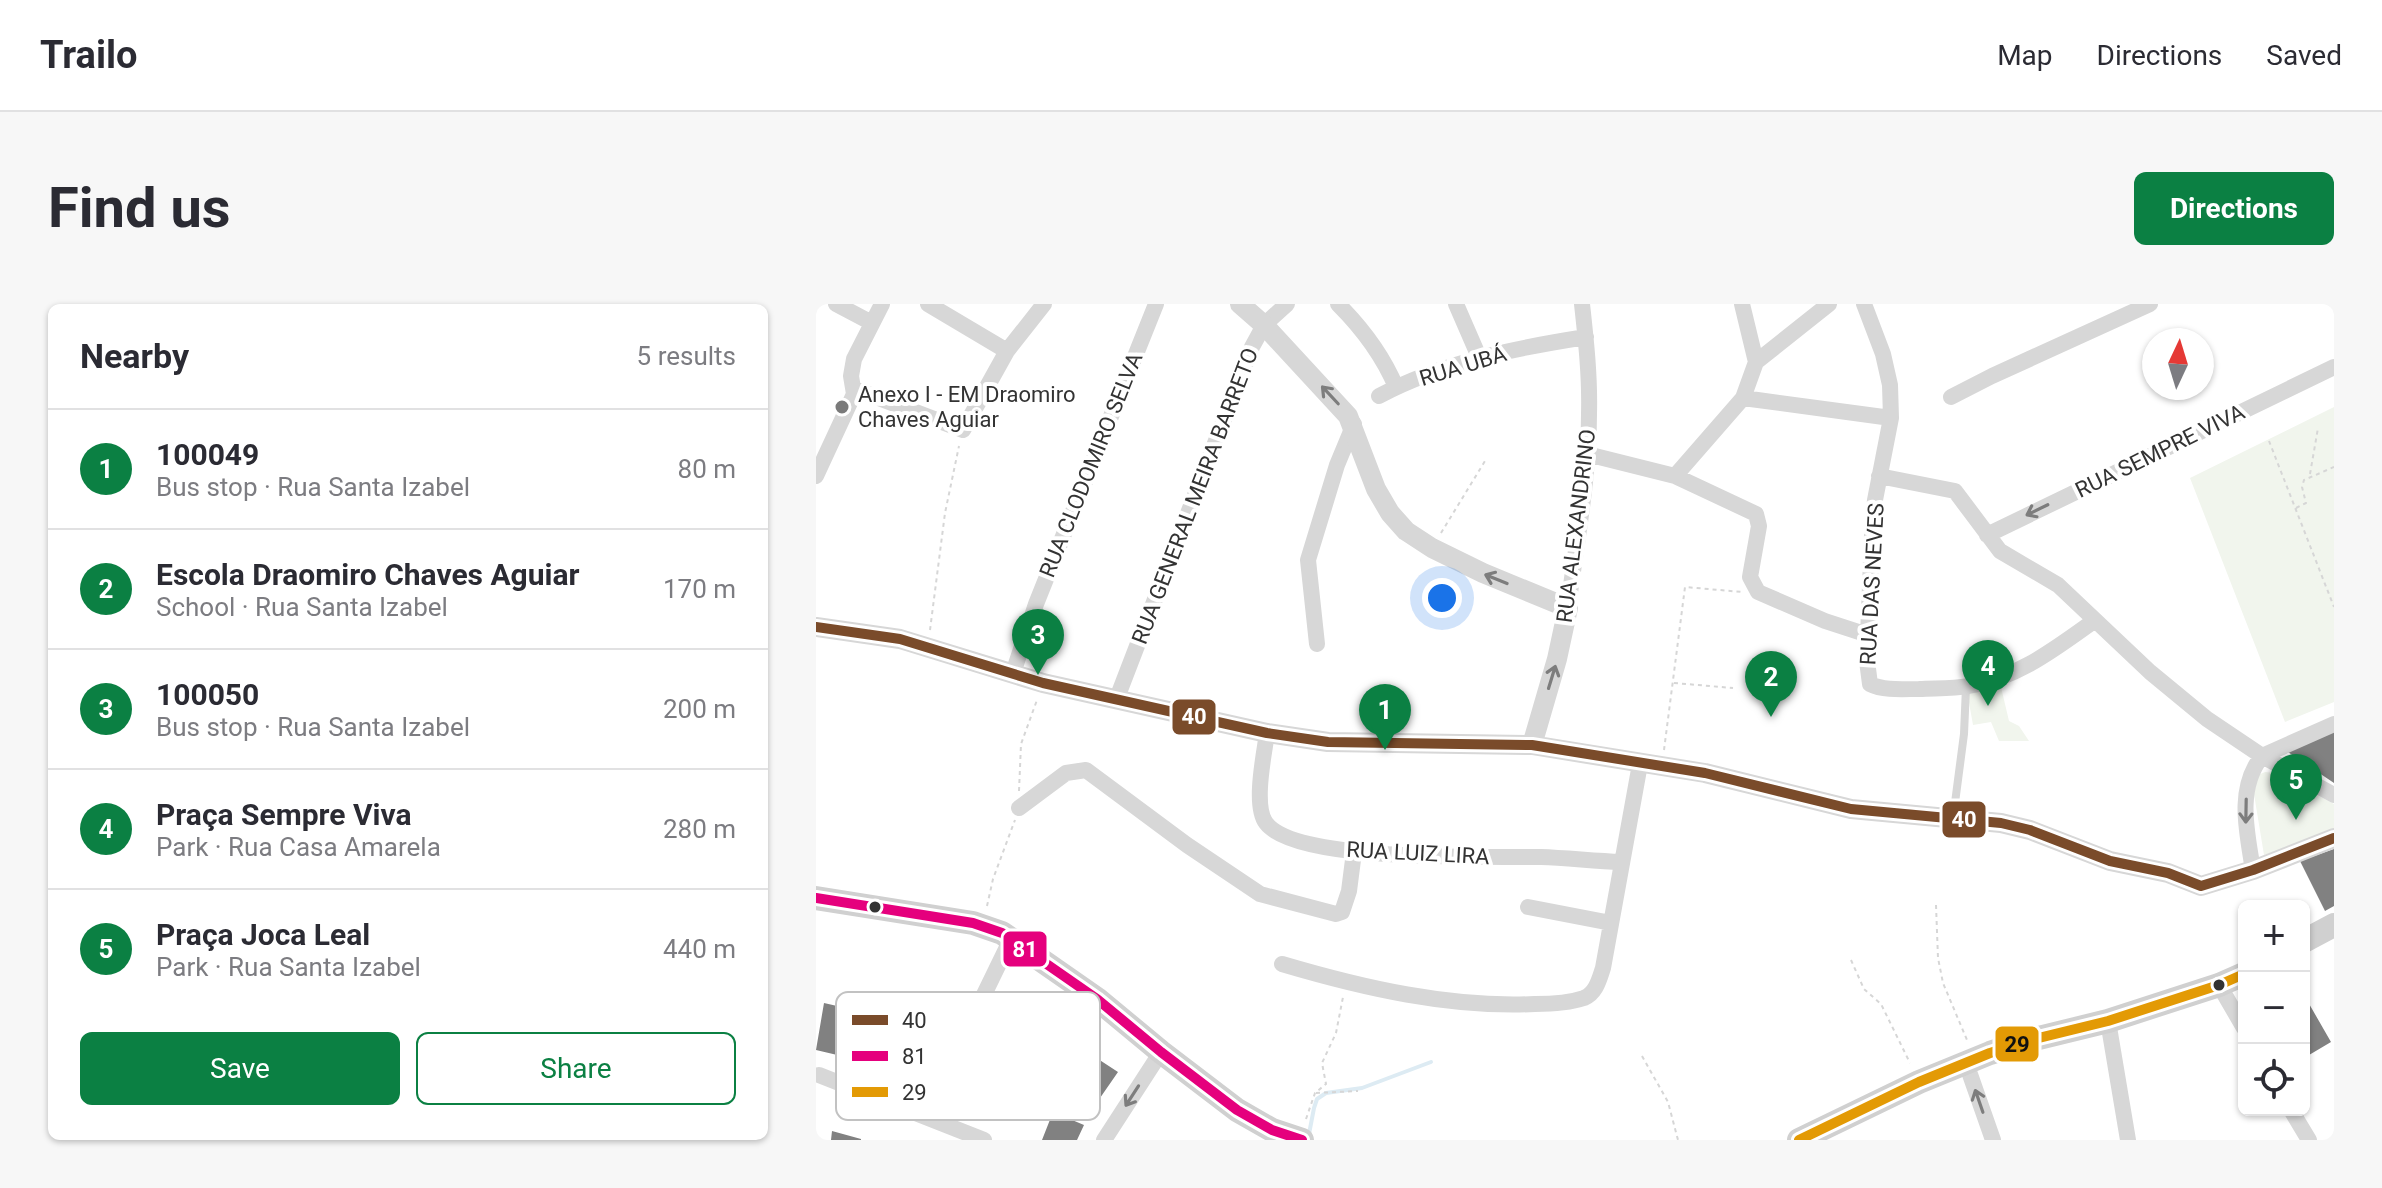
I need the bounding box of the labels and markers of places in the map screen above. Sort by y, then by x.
place label: Anexo I - EM Draomiro Chaves Aguiar [858,382,1075,432]
marker: Anexo I - EM Draomiro Chaves Aguiar [833,398,851,416]
pin: 3 [1012,609,1064,675]
pin: 4 [1962,640,2014,706]
pin: 2 [1745,651,1797,717]
pin: 1 [1359,684,1411,750]
pin: 5 [2270,754,2322,820]
unlabelled marker [867,899,883,915]
unlabelled marker [2211,977,2227,993]

